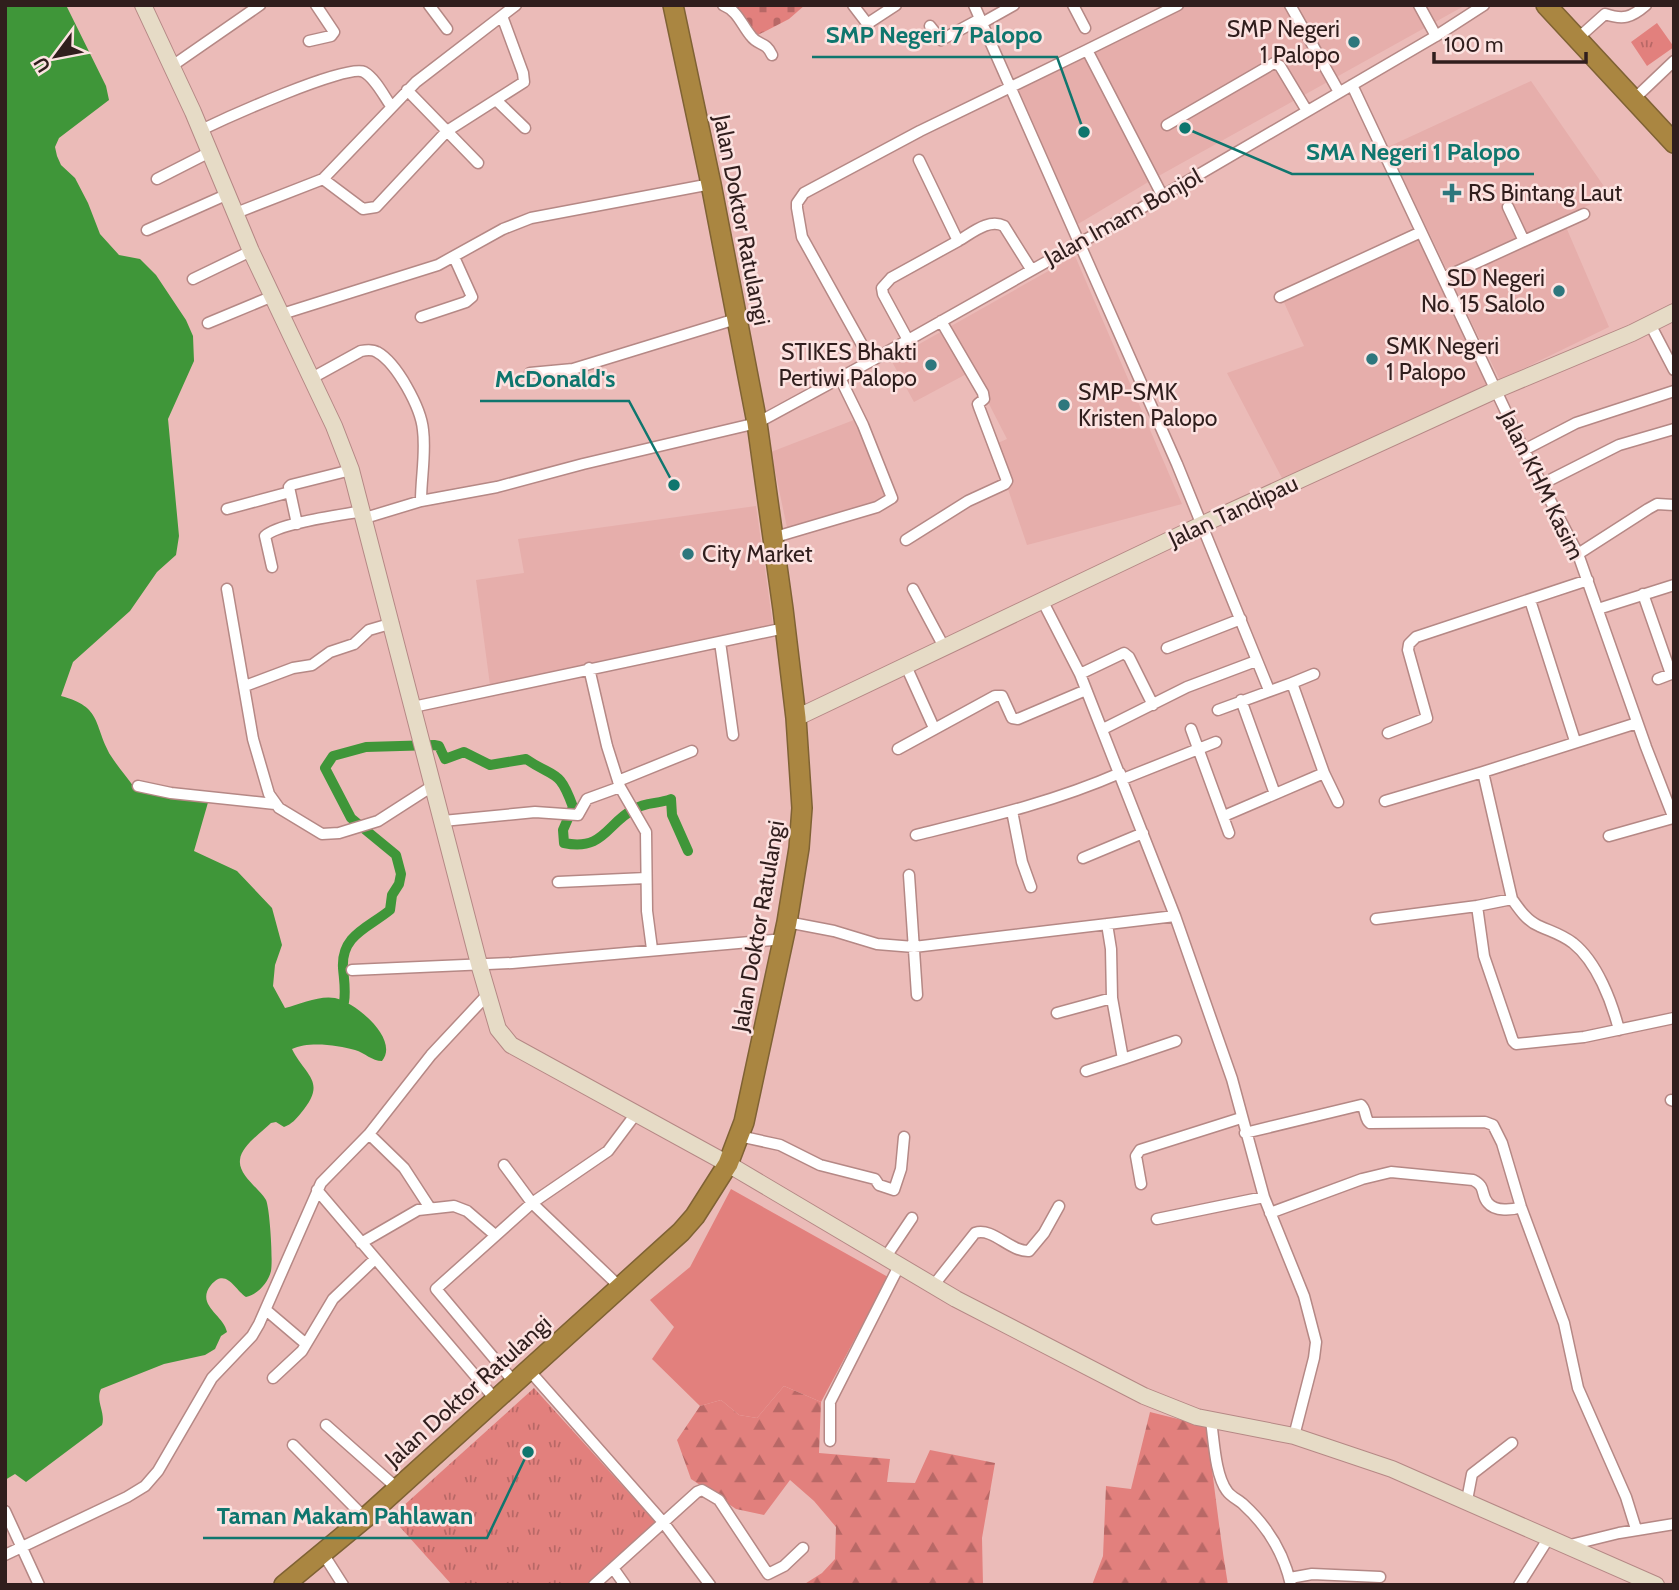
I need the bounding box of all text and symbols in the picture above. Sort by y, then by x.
callout: SMP Negeri 7 Palopo [812,12,1057,57]
place label: SMP Negeri 1 Palopo [1227,15,1340,69]
text: SMP Negeri 7 Palopo [826,20,1043,49]
north arrow [21,21,91,91]
scale bar [1434,21,1586,65]
text: 100 m [1444,32,1503,57]
marker: SMP Negeri 1 Palopo [1346,34,1362,50]
text: U [29,53,55,77]
street label: Jalan Doktor Ratulangi [708,111,776,328]
callout: SMA Negeri 1 Palopo [1292,129,1534,174]
text: SMA Negeri 1 Palopo [1306,137,1520,166]
street label: Jalan Imam Bonjol [1039,162,1207,272]
place label: RS Bintang Laut [1468,179,1623,207]
marker: RS Bintang Laut [1442,183,1462,203]
place label: SD Negeri No. 15 Salolo [1421,264,1545,318]
marker: SD Negeri No. 15 Salolo [1551,283,1567,299]
place label: SMK Negeri 1 Palopo [1386,332,1499,386]
place label: STIKES Bhakti Pertiwi Palopo [778,338,917,392]
marker: SMK Negeri 1 Palopo [1364,351,1380,367]
callout: McDonald's [480,356,629,401]
marker: STIKES Bhakti Pertiwi Palopo [923,357,939,373]
text: McDonald's [495,364,615,393]
place label: SMP-SMK Kristen Palopo [1078,378,1217,432]
marker: SMP-SMK Kristen Palopo [1056,397,1072,413]
street label: Jalan KHM Kasim [1493,405,1590,564]
street label: Jalan Tandipau [1163,469,1302,554]
place label: City Market [702,540,813,568]
marker: City Market [680,546,696,562]
street label: Jalan Doktor Ratulangi [725,818,790,1035]
street label: Jalan Doktor Ratulangi [378,1309,557,1474]
callout: Taman Makam Pahlawan [203,1493,487,1538]
text: Taman Makam Pahlawan [217,1501,473,1530]

